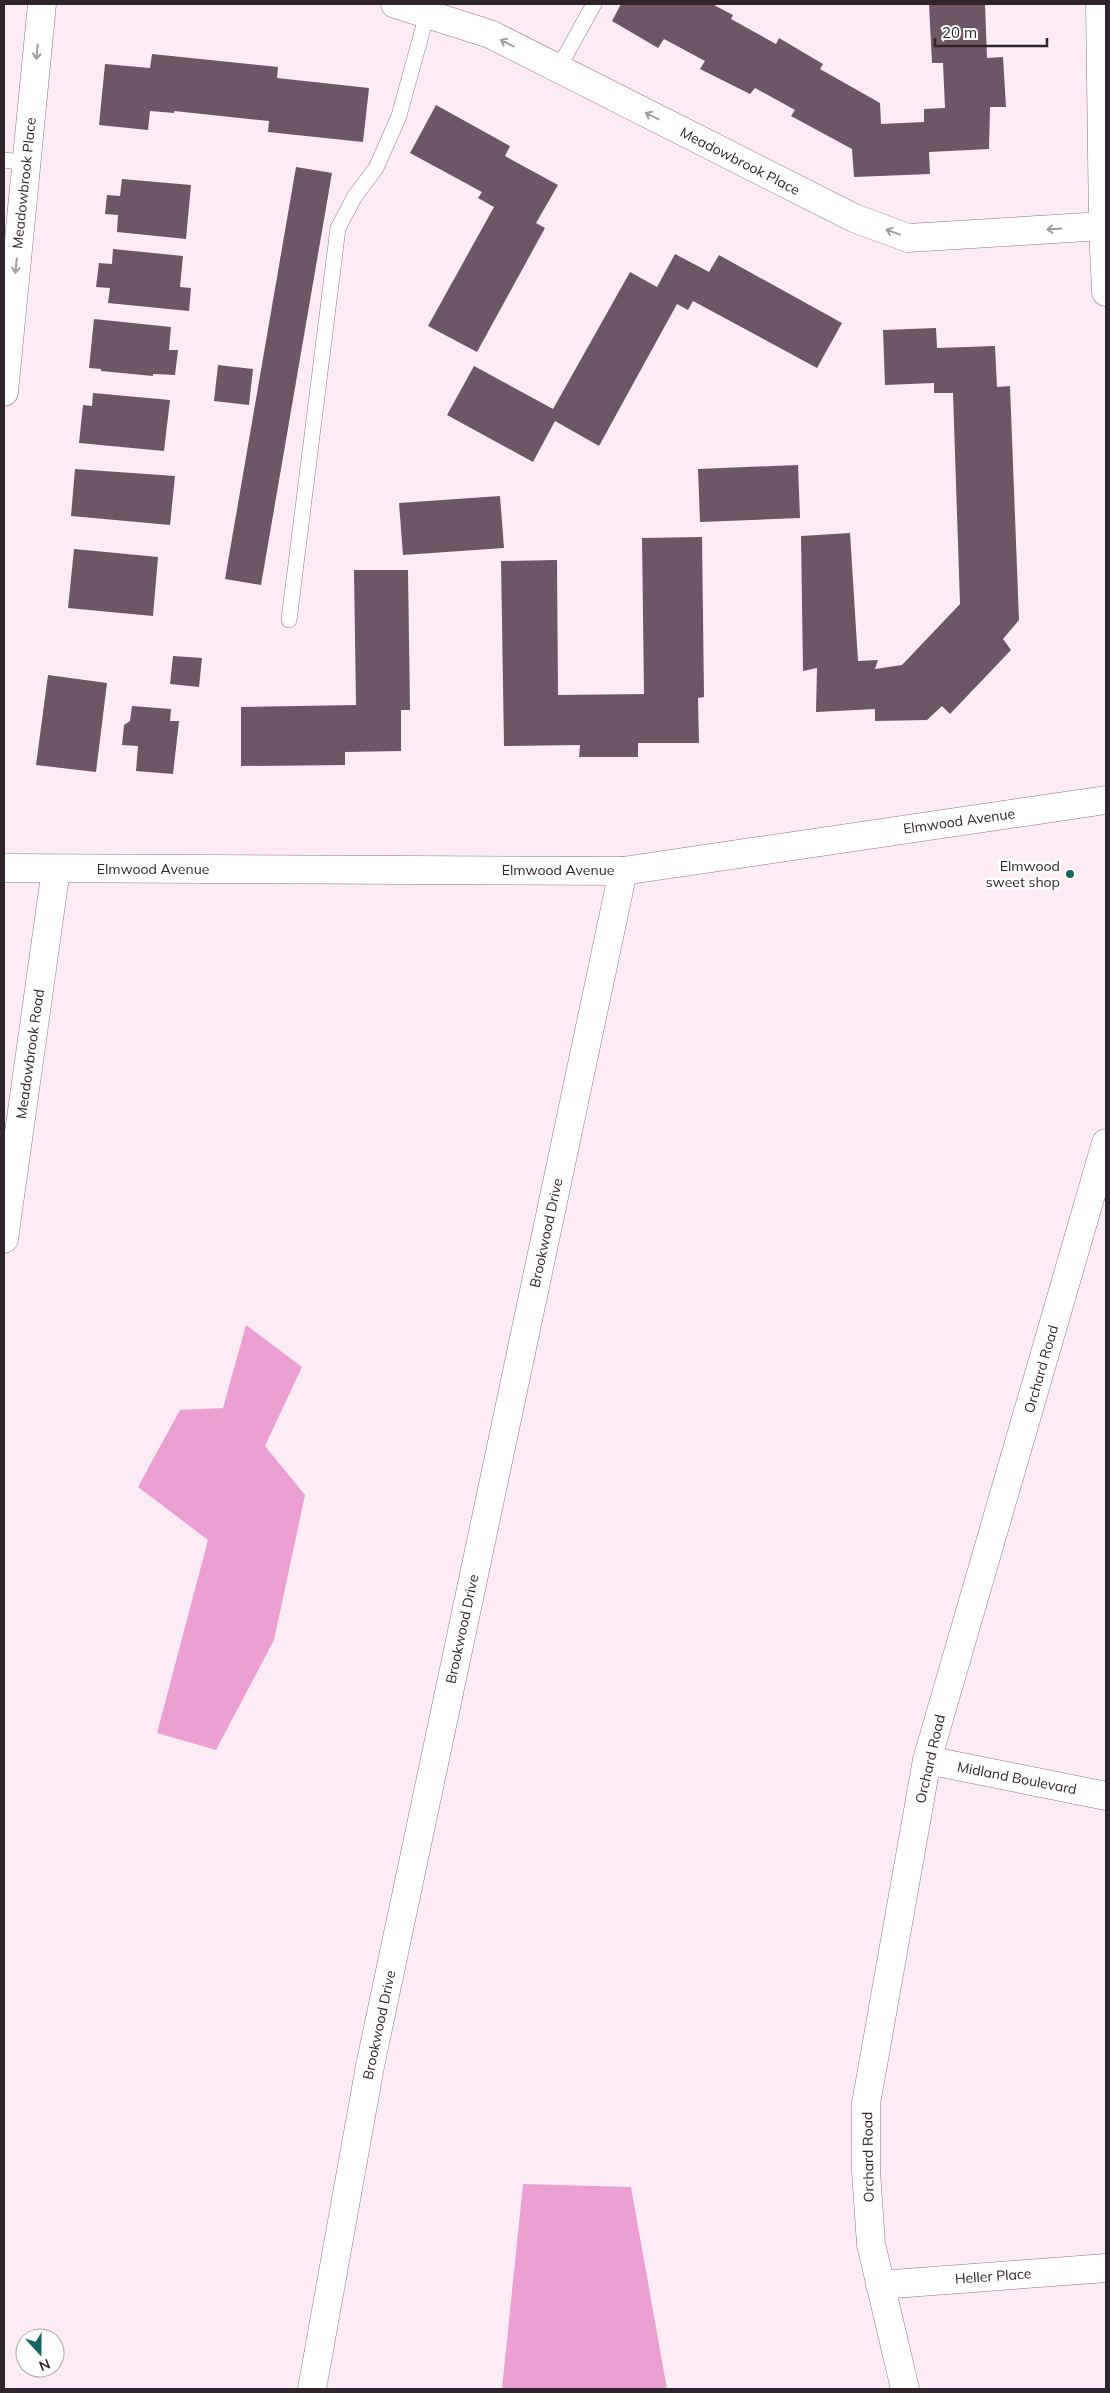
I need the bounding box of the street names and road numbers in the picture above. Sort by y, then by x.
street label: Meadowbrook Place [8,116,40,250]
street label: Meadowbrook Place [677,123,803,199]
street label: Elmwood Avenue [902,804,1016,838]
street label: Elmwood Avenue [97,860,209,878]
street label: Elmwood Avenue [502,861,614,879]
street label: Meadowbrook Road [12,988,48,1120]
street label: Brookwood Drive [526,1177,566,1289]
street label: Orchard Road [1020,1323,1062,1415]
street label: Brookwood Drive [442,1573,482,1685]
street label: Orchard Road [911,1713,949,1805]
street label: Midland Boulevard [956,1758,1078,1798]
street label: Brookwood Drive [359,1969,399,2081]
street label: Orchard Road [858,2111,878,2203]
street label: Heller Place [954,2264,1032,2288]

